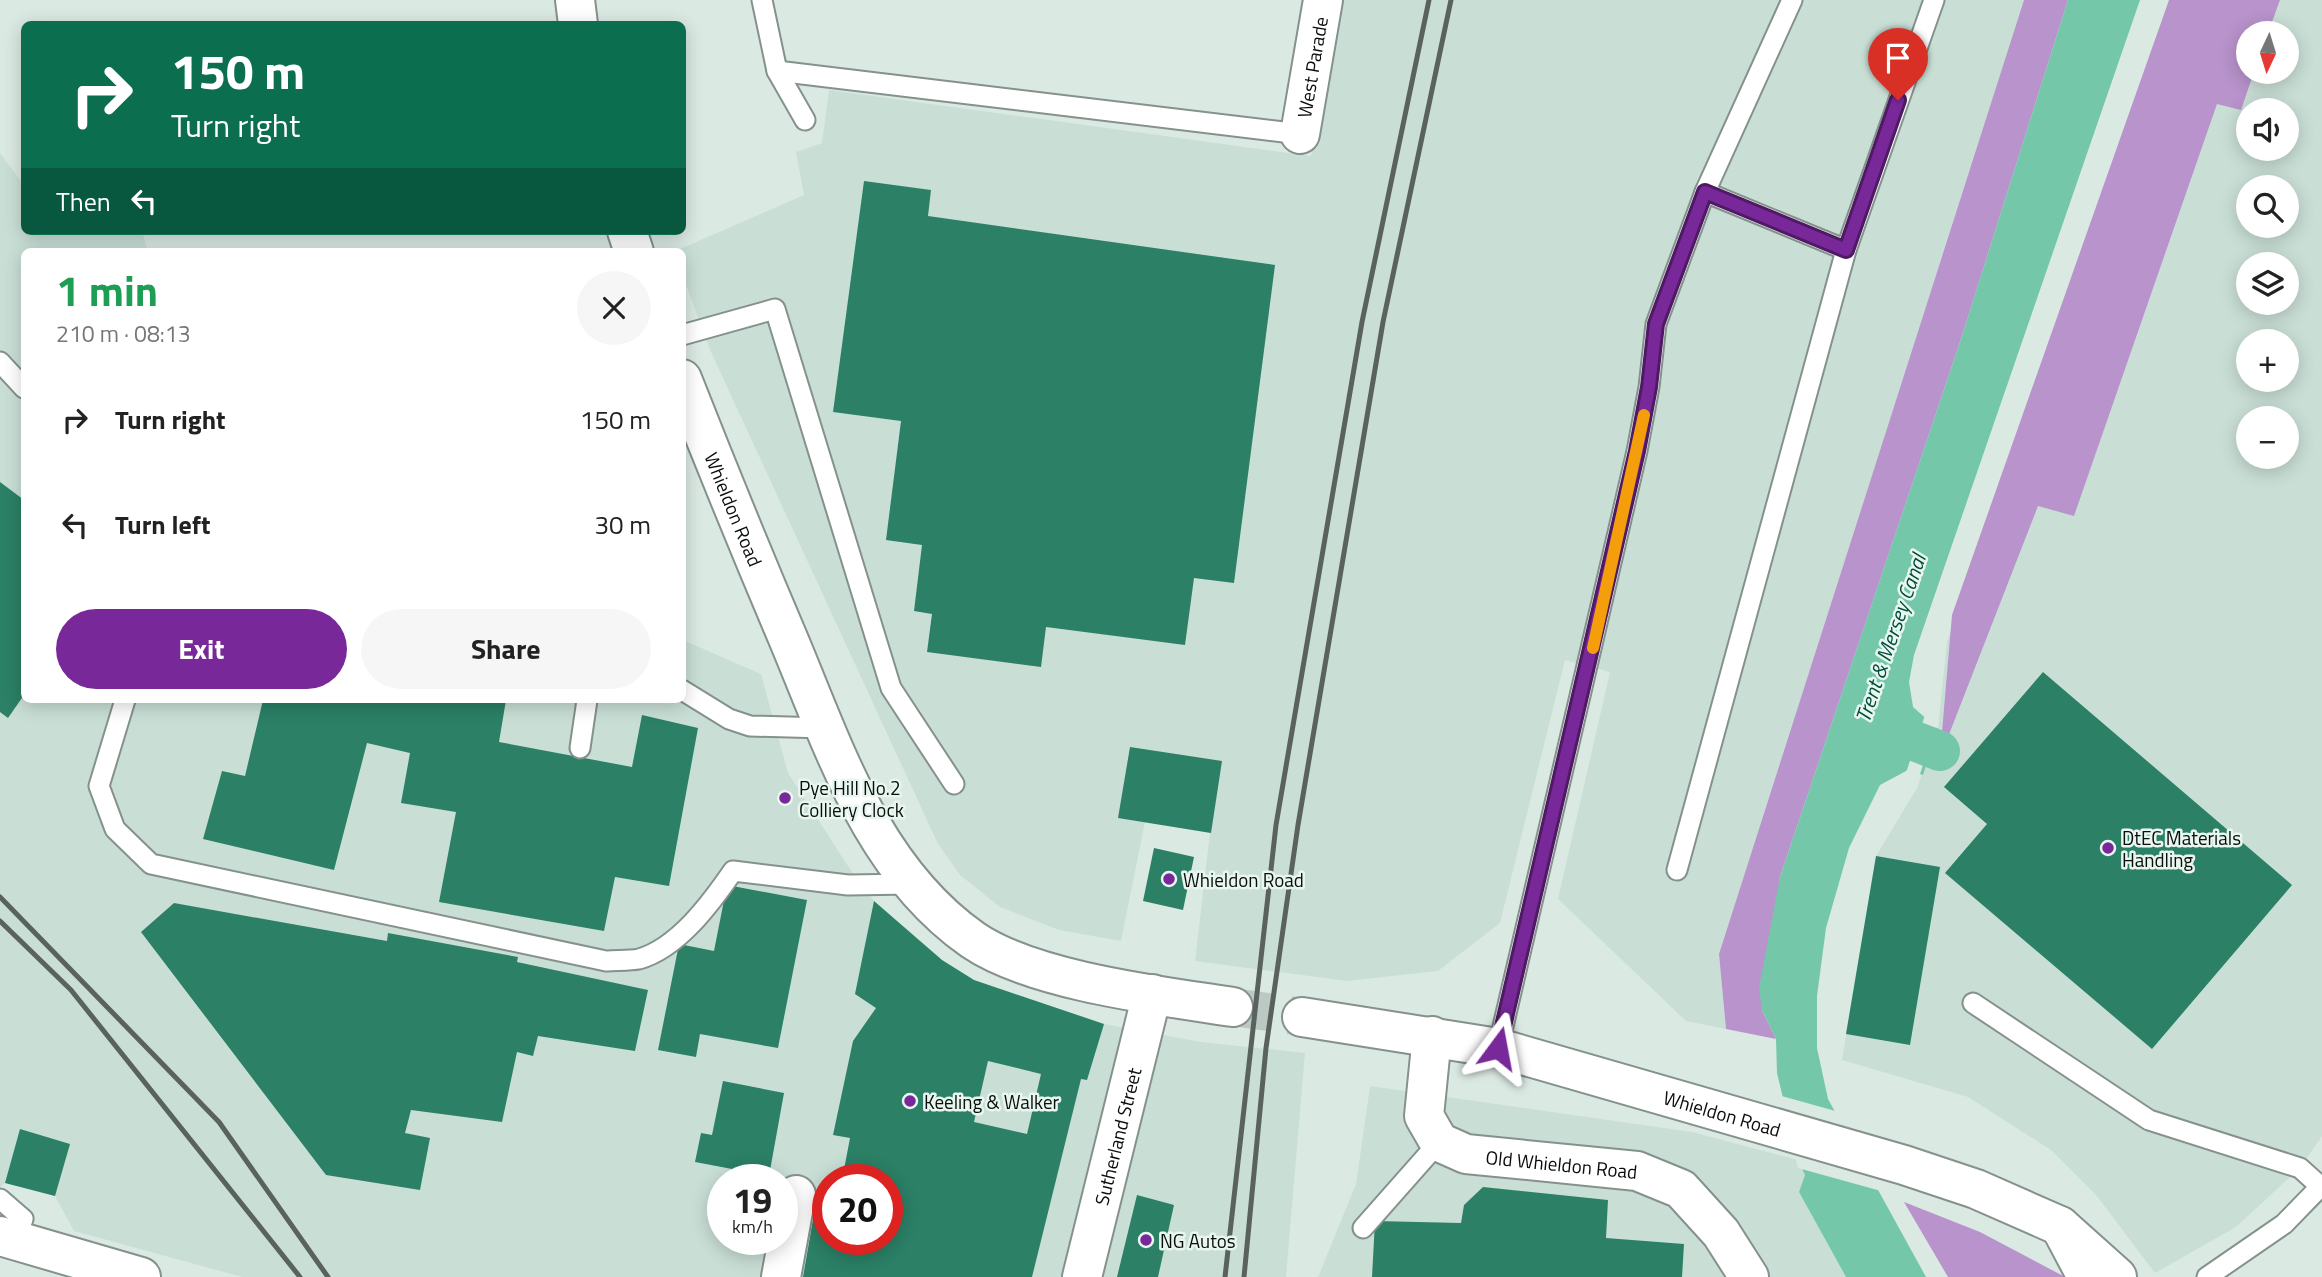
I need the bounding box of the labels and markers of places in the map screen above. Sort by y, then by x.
pin [1868,28,1928,100]
place label: Pye Hill No.2 Colliery Clock [799,773,904,824]
marker: Pye Hill No.2 Colliery Clock [777,790,793,806]
place label: DtEC Materials Handling [2122,823,2241,874]
marker: DtEC Materials Handling [2100,840,2116,856]
place label: Whieldon Road [1183,865,1304,894]
marker: Whieldon Road [1161,871,1177,887]
place label: Keeling & Walker [924,1087,1060,1116]
marker: Keeling & Walker [902,1093,918,1109]
place label: NG Autos [1160,1226,1236,1255]
marker: NG Autos [1138,1232,1154,1248]

